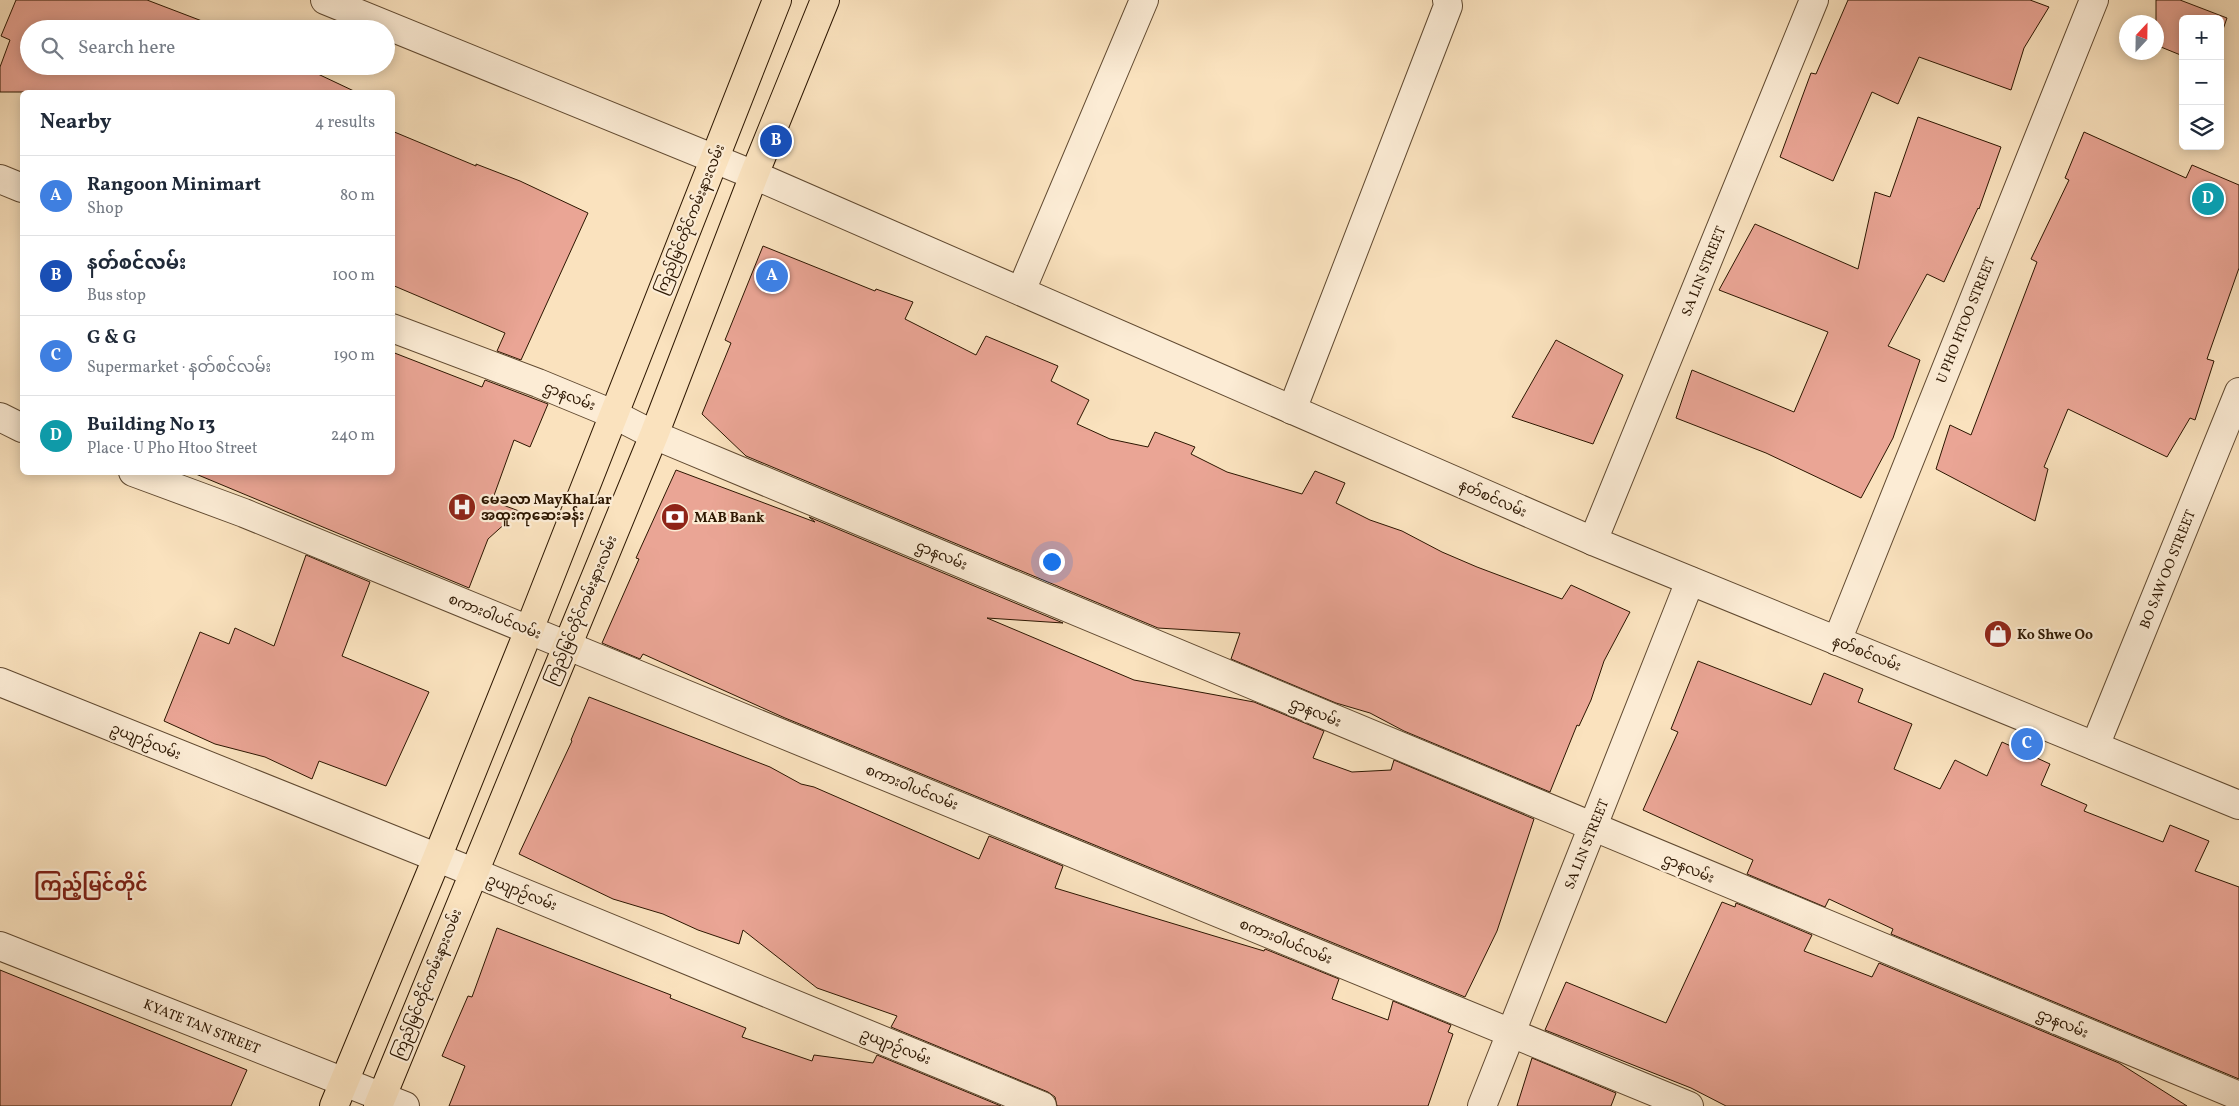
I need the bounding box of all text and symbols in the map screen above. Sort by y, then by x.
north arrow [2119,15,2164,60]
map controls [2179,15,2224,150]
button: + [2179,15,2224,60]
search box [20,20,395,75]
icon: search [38,34,66,62]
text: Search here [78,35,175,61]
button: − [2179,60,2224,105]
button: layers [2179,105,2224,150]
text: Nearby [40,108,111,137]
text: 4 results [315,112,375,134]
pin: B [760,122,792,160]
street label: ကြည်မြင်တိုင်ကမ်းနားလမ်း [651,141,731,298]
text: Rangoon Minimart [87,172,261,198]
pin: D [2192,180,2224,218]
text: A [50,185,62,207]
text: 80 m [340,185,375,207]
text: Shop [87,198,123,220]
street label: SA LIN STREET [1678,224,1731,319]
text: နတ်စင်လမ်း [87,251,186,277]
street label: U PHO HTOO STREET [1932,255,2000,387]
pin: A [756,257,788,295]
text: B [51,265,61,287]
text: 100 m [332,265,375,287]
text: Bus stop [87,285,146,307]
text: G & G [87,325,136,351]
text: C [51,345,61,367]
text: 190 m [333,345,375,367]
text: Supermarket · နတ်စင်လမ်း [87,357,271,379]
street label: ဌာနလမ်း [541,377,599,417]
text: Building No 13 [87,412,215,438]
text: D [50,425,62,447]
text: 240 m [331,425,375,447]
text: Place · U Pho Htoo Street [87,438,258,460]
street label: နတ်စင်လမ်း [1455,474,1530,524]
place label: မေခလာ MayKhaLar အထူးကုဆေးခန်း [481,491,612,527]
hospital icon: မေခလာ MayKhaLar အထူးကုဆေးခန်း [447,492,477,522]
bank icon: MAB Bank [660,502,690,532]
street label: BO SAW OO STREET [2136,507,2201,632]
place label: MAB Bank [694,509,765,528]
street label: ကြည်မြင်တိုင်ကမ်းနားလမ်း [540,532,623,689]
street label: ဌာနလမ်း [913,535,971,577]
your location [1039,549,1065,575]
street label: စကားဝါပင်လမ်း [445,588,544,645]
shop icon: Ko Shwe Oo [1983,619,2013,649]
place label: Ko Shwe Oo [2017,626,2093,645]
street label: နတ်စင်လမ်း [1829,630,1904,678]
street label: ဌာနလမ်း [1287,692,1345,734]
street label: ဥယျာဉ်လမ်း [107,718,184,766]
pin: C [2011,725,2043,763]
street label: စကားဝါပင်လမ်း [862,759,961,816]
street label: SA LIN STREET [1561,797,1614,892]
street label: ဌာနလမ်း [1660,848,1718,890]
street label: ဥယျာဉ်လမ်း [483,869,560,917]
district label: ကြည့်မြင်တိုင် [34,871,148,900]
street label: ကြည်မြင်တိုင်ကမ်းနားလမ်း [388,906,468,1063]
street label: စကားဝါပင်လမ်း [1236,913,1335,970]
street label: KYATE TAN STREET [140,995,263,1059]
street label: ဌာနလမ်း [2034,1003,2092,1045]
street label: ဥယျာဉ်လမ်း [857,1023,934,1071]

